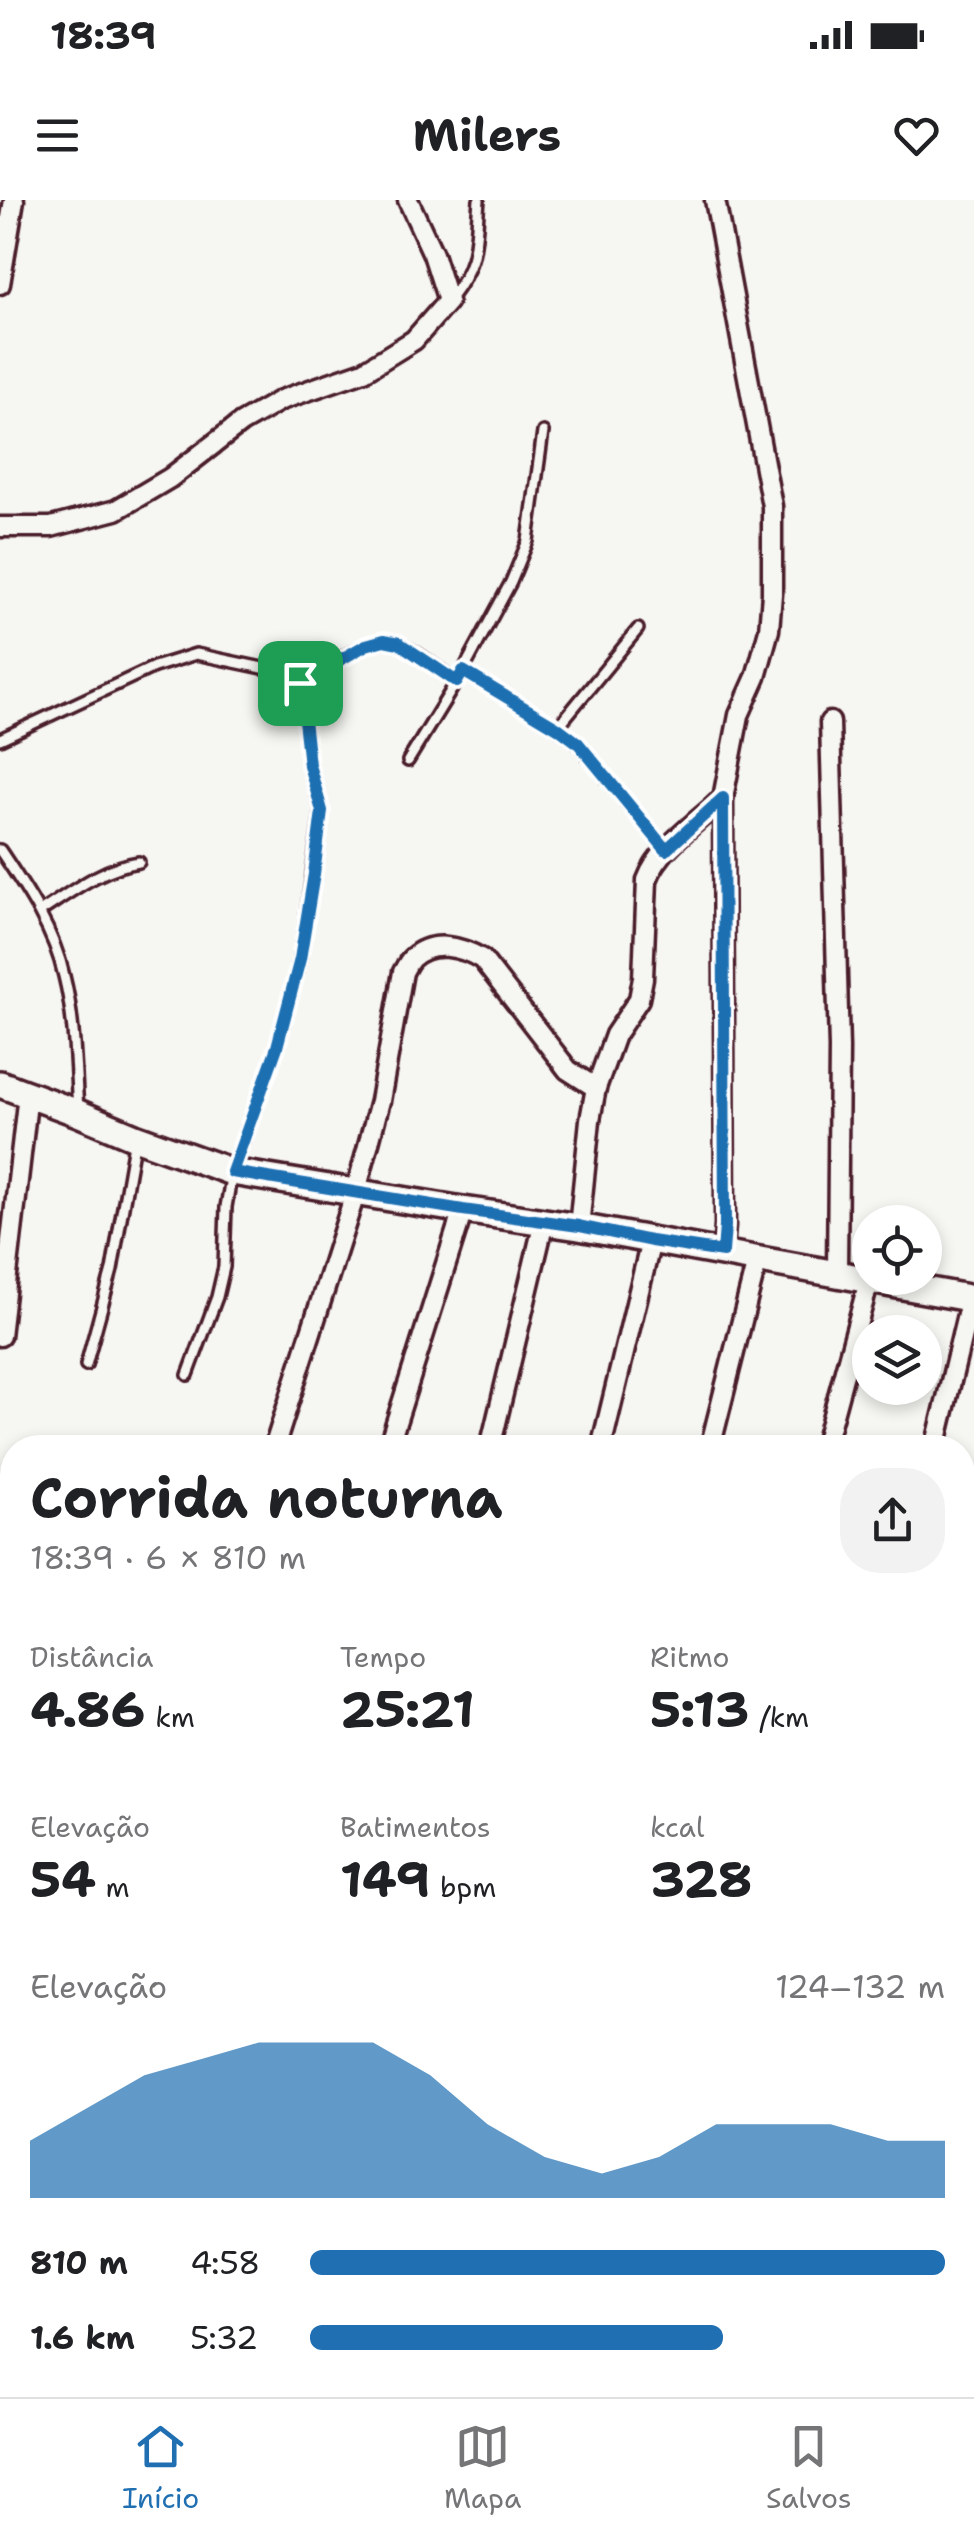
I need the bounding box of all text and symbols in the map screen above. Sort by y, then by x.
text: 18:39 [50,10,156,61]
text: Milers [413,105,561,165]
icon: menu [30,108,85,163]
icon: heart [889,108,944,163]
pin [258,641,343,726]
icon: arrive [273,656,328,711]
map controls [852,1205,942,1405]
button: locate [852,1205,942,1295]
button: layers [852,1315,942,1405]
text: Corrida noturna [30,1461,503,1535]
button: share [840,1468,945,1573]
text: 18:39 · 6 × 810 m [30,1536,306,1579]
text: Distância [30,1638,153,1676]
text: Tempo [340,1638,426,1676]
text: Ritmo [650,1638,730,1676]
text: 4.86 [30,1676,146,1743]
text: 25:21 [340,1676,475,1743]
text: 5:13 [650,1676,750,1743]
text: km [146,1698,195,1736]
text: /km [750,1698,809,1736]
text: Elevação [30,1808,150,1846]
text: Batimentos [340,1808,491,1846]
text: kcal [650,1808,704,1846]
text: 54 [30,1846,96,1913]
text: 149 [340,1846,430,1913]
text: 328 [650,1846,753,1913]
text: m [96,1868,130,1906]
text: bpm [430,1868,496,1906]
text: Elevação [30,1965,167,2008]
text: 124–132 m [775,1965,945,2008]
text: 810 m [30,2241,128,2284]
text: 4:58 [190,2241,260,2284]
text: 1.6 km [30,2316,135,2359]
text: 5:32 [190,2316,258,2359]
tab: Início [122,2419,199,2517]
tab: Mapa [444,2419,521,2517]
tab: Salvos [766,2419,852,2517]

